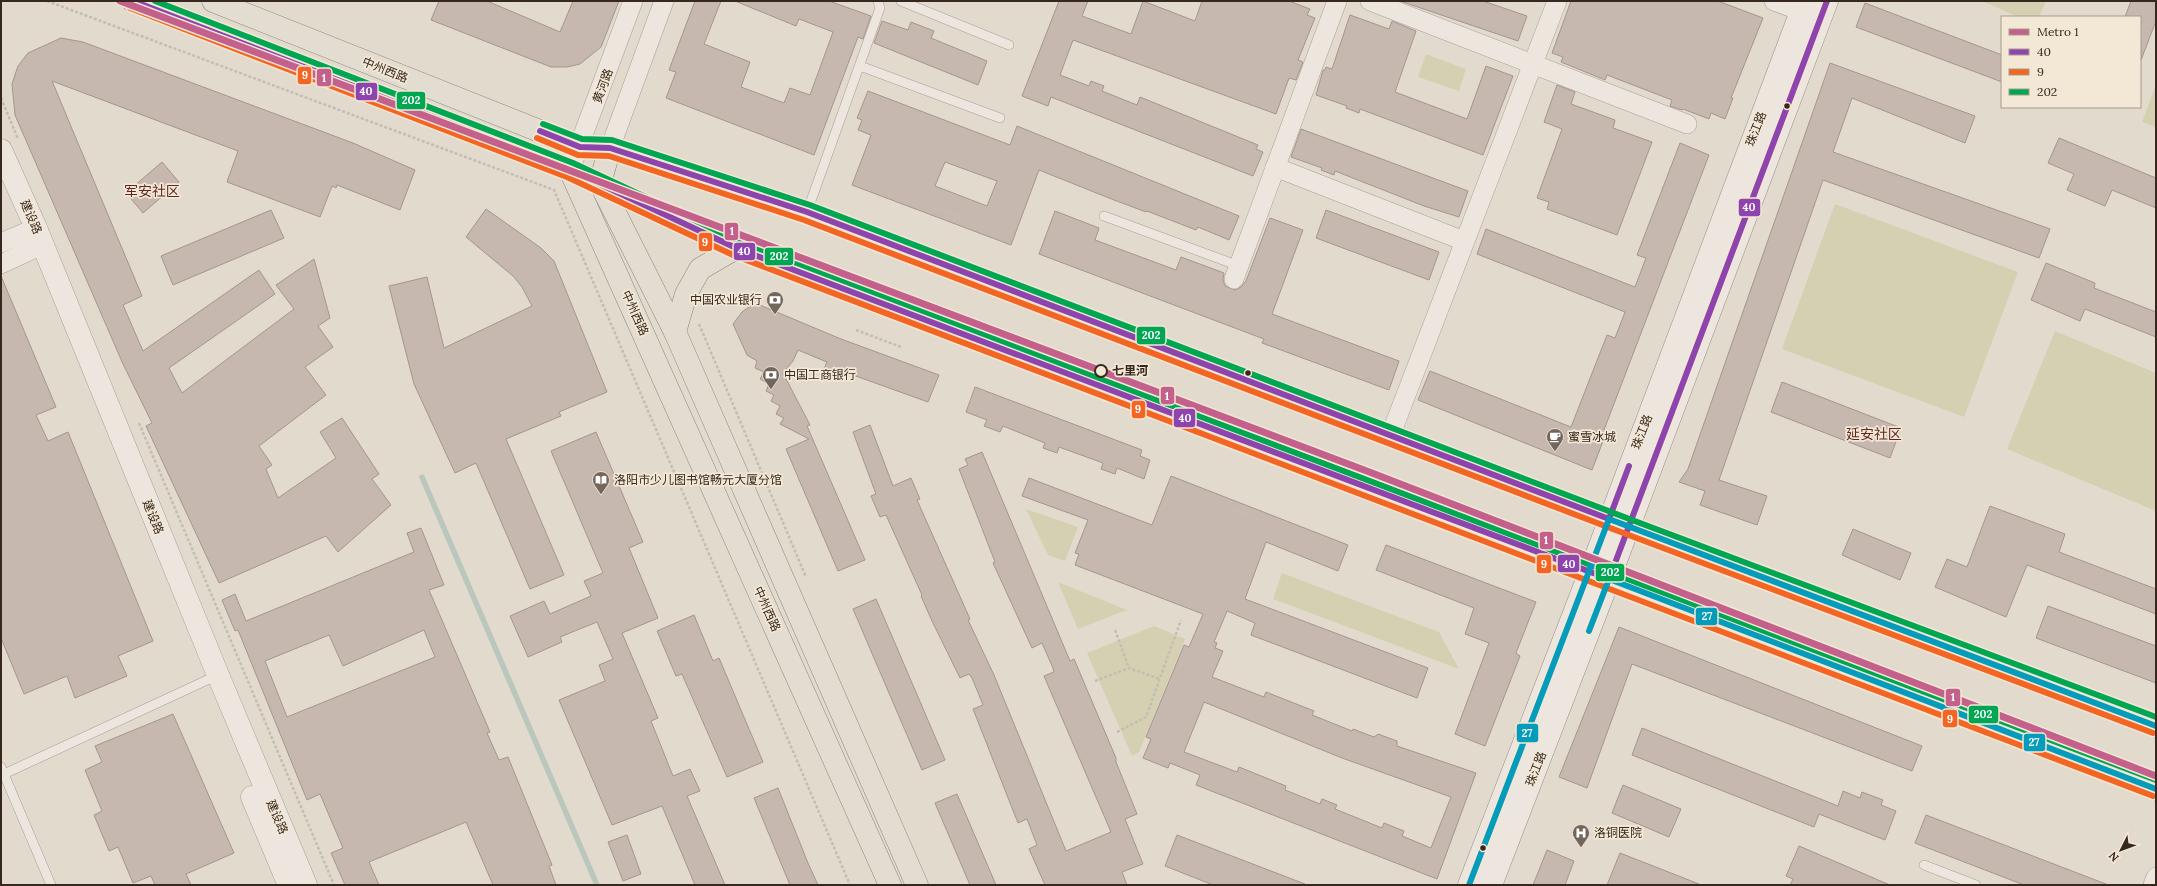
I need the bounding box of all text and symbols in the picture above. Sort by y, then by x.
legend [2001,16,2141,108]
text: Metro 1 [2037,24,2079,39]
text: 40 [2037,44,2051,59]
street label: 中州西路 [360,54,410,85]
text: 9 [2037,64,2044,79]
line badge: 9 [297,66,312,85]
street label: 黄河路 [589,66,616,105]
text: 9 [302,68,308,82]
line badge: 1 [316,68,332,87]
text: 1 [322,71,327,85]
line badge: 40 [355,82,378,101]
text: 40 [359,84,373,98]
text: 202 [2037,84,2057,99]
line badge: 202 [396,91,426,110]
text: 202 [402,93,420,107]
unlabelled marker [1782,101,1792,111]
street label: 珠江路 [1742,109,1769,148]
district label: 军安社区 [124,182,180,200]
street label: 建设路 [18,197,45,236]
line badge: 40 [1738,198,1761,217]
text: 40 [1742,200,1756,214]
line badge: 1 [724,222,739,241]
text: 1 [730,224,735,238]
line badge: 9 [698,232,713,252]
text: 9 [702,235,708,249]
line badge: 40 [733,242,756,261]
text: 40 [737,244,751,258]
line badge: 202 [764,247,794,266]
text: 202 [770,249,788,263]
street label: 中州西路 [619,288,652,338]
bank icon: 中国农业银行 [765,290,785,315]
place label: 中国农业银行 [690,292,762,307]
line badge: 202 [1136,326,1166,345]
text: 202 [1142,328,1160,342]
place label: 七里河 [1112,363,1148,378]
marker: 七里河 [1094,364,1108,378]
bank icon: 中国工商银行 [761,365,781,390]
place label: 中国工商银行 [784,367,856,382]
unlabelled marker [1243,368,1253,378]
line badge: 1 [1160,386,1175,405]
text: 1 [1165,389,1170,403]
line badge: 9 [1131,400,1146,419]
text: 9 [1135,402,1141,416]
line badge: 40 [1173,408,1196,428]
text: 40 [1178,411,1192,425]
street label: 珠江路 [1628,412,1655,451]
district label: 延安社区 [1846,425,1902,443]
cafe icon: 蜜雪冰城 [1545,427,1565,452]
place label: 蜜雪冰城 [1568,429,1616,444]
library icon: 洛阳市少儿图书馆畅元大厦分馆 [591,470,611,495]
place label: 洛阳市少儿图书馆畅元大厦分馆 [614,472,782,487]
street label: 建设路 [140,497,167,536]
line badge: 1 [1539,531,1554,550]
text: 1 [1544,533,1549,547]
line badge: 9 [1536,554,1552,574]
line badge: 40 [1557,554,1580,573]
text: 9 [1541,557,1547,571]
text: 40 [1562,557,1576,571]
line badge: 202 [1595,563,1625,582]
text: 202 [1601,565,1619,579]
street label: 中州西路 [751,584,784,634]
line badge: 27 [1695,607,1718,626]
text: 27 [1701,609,1713,623]
line badge: 1 [1945,688,1961,707]
text: 1 [1951,690,1956,704]
line badge: 202 [1968,705,1999,724]
text: 202 [1974,707,1992,721]
line badge: 9 [1942,709,1958,728]
text: 9 [1947,712,1953,726]
line badge: 27 [1516,723,1539,743]
text: 27 [1521,726,1533,740]
line badge: 27 [2023,733,2046,752]
text: 27 [2028,735,2040,749]
street label: 珠江路 [1522,749,1549,788]
street label: 建设路 [264,797,291,836]
hospital icon: 洛铜医院 [1571,823,1591,848]
place label: 洛铜医院 [1594,825,1642,840]
north arrow [2101,830,2141,870]
unlabelled marker [1478,843,1488,853]
text: N [2105,848,2122,865]

